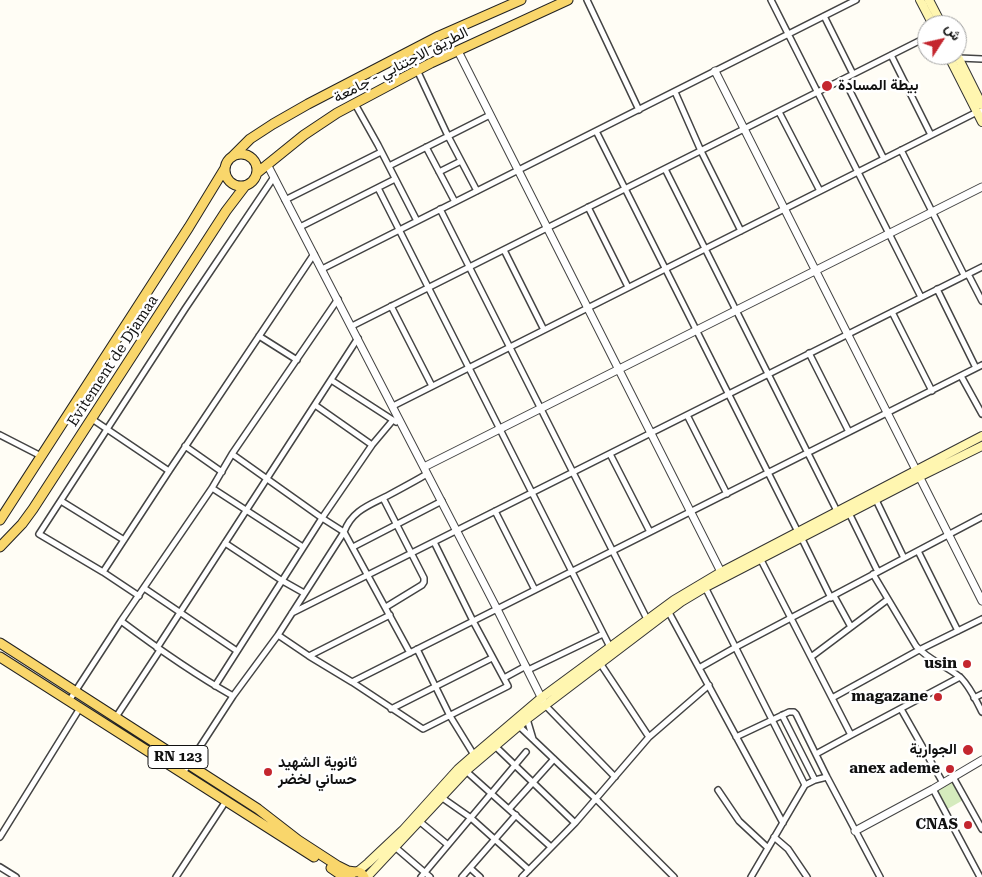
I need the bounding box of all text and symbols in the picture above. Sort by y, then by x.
north arrow [917,15,967,65]
text: ش [942,20,965,43]
street label: الطريق الاجتنابي - جامعة [331,23,471,107]
place label: بيطة المسادة [838,77,918,95]
marker: بيطة المسادة [820,79,834,93]
street label: Evitement de Djamaa [64,292,162,430]
place label: usin [924,655,957,673]
marker: usin [961,658,973,670]
place label: magazane [851,688,928,706]
marker: magazane [932,691,944,703]
place label: الجوارية [909,741,957,759]
marker: الجوارية [961,743,975,757]
road number: RN 123 [148,746,208,769]
place label: ثانوية الشهيد حساني لخضر [278,754,357,789]
place label: anex ademe [849,760,940,778]
marker: anex ademe [944,763,956,775]
marker: ثانوية الشهيد حساني لخضر [262,766,274,778]
place label: CNAS [916,816,958,834]
marker: CNAS [962,819,974,831]

